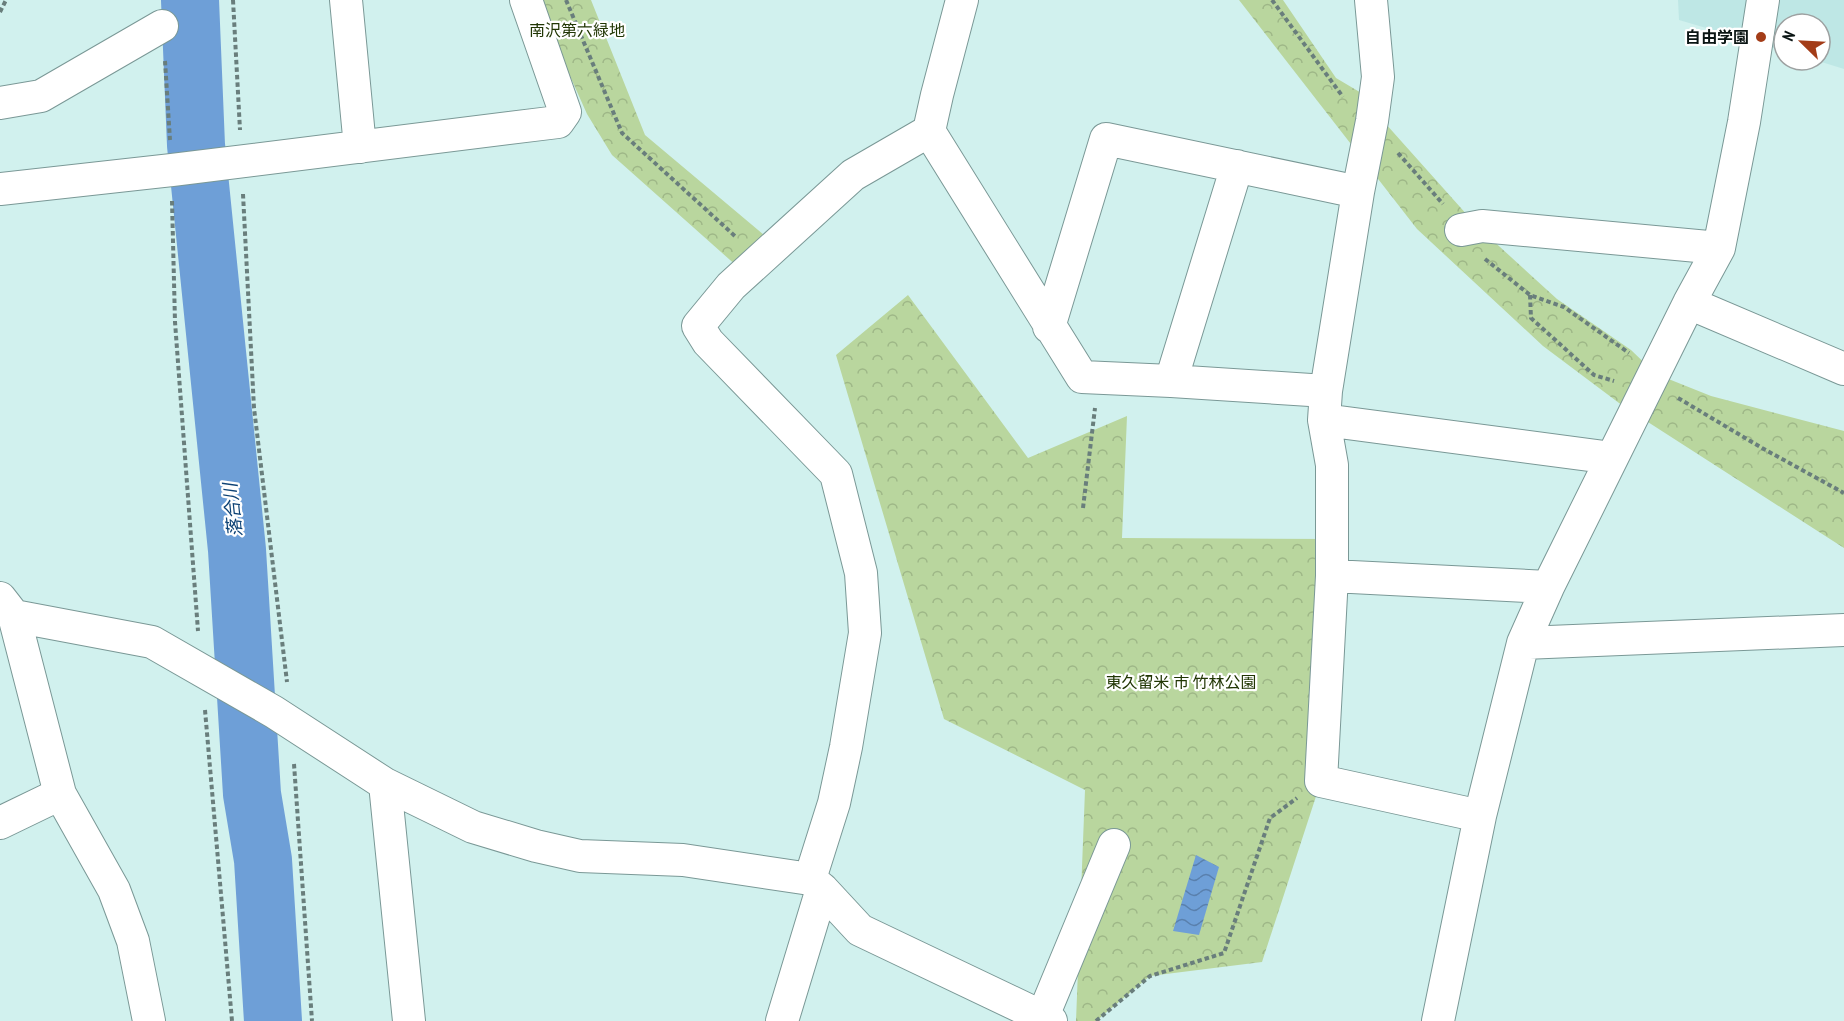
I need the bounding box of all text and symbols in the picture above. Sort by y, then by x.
north arrow [1772,12,1832,72]
park label: 南沢第六緑地 [529,20,625,40]
place label: 自由学園 [1685,27,1749,47]
text: N [1777,28,1799,44]
marker: 自由学園 [1754,30,1768,44]
water label: 落合川 [218,480,247,538]
park label: 東久留米 市 竹林公園 [1106,672,1256,692]

